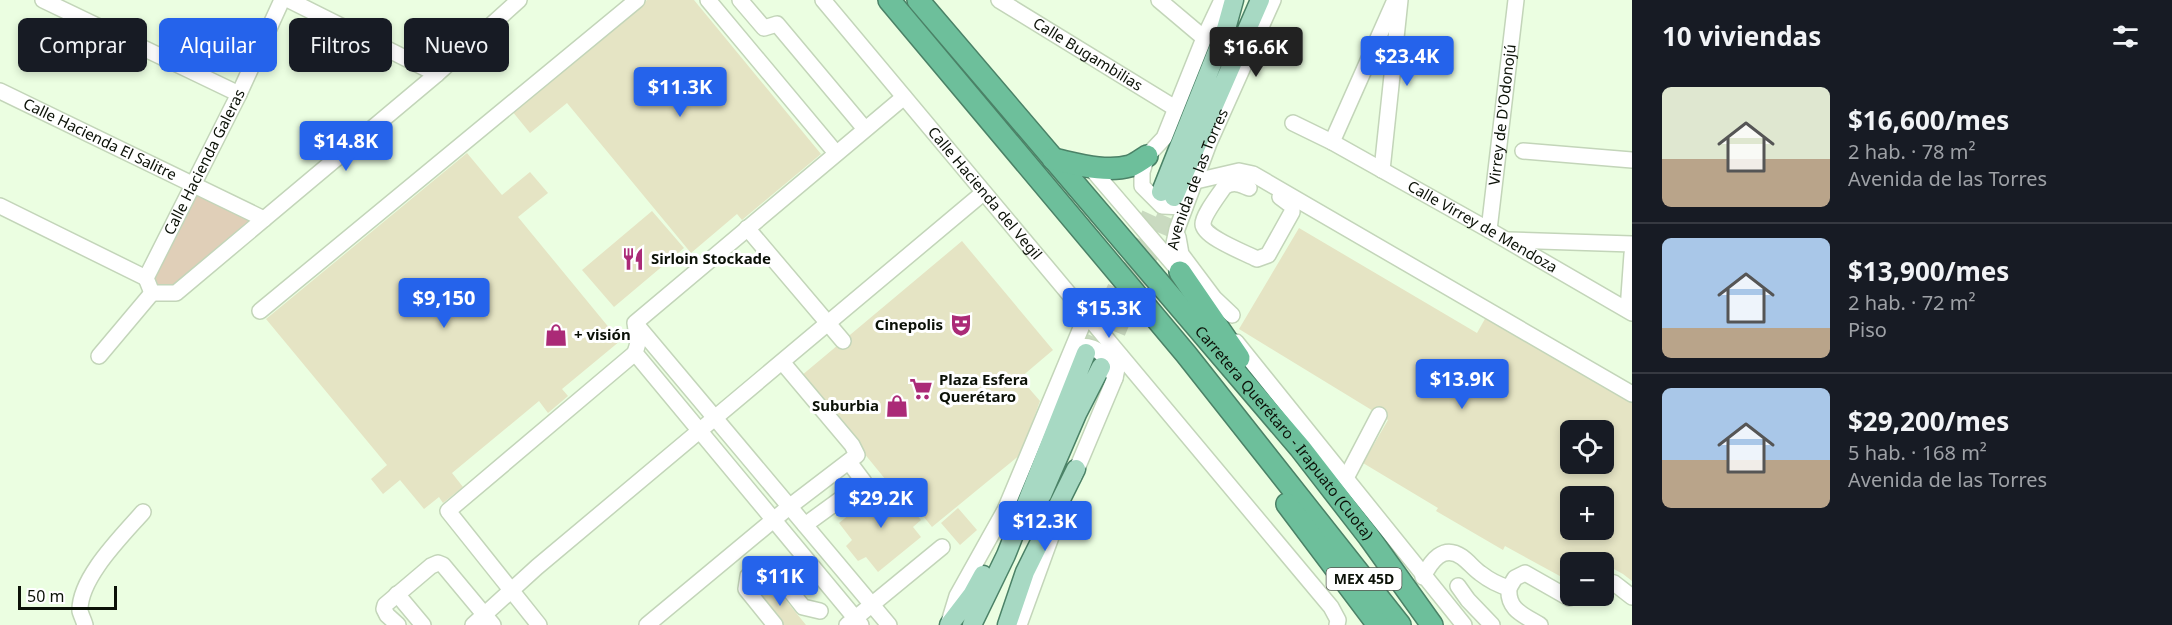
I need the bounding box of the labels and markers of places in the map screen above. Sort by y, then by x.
pin: $16.6K [1207,27,1305,78]
pin: $23.4K [1358,36,1456,87]
pin: $11.3K [631,67,729,118]
pin: $14.8K [297,121,395,172]
restaurant icon: Sirloin Stockade [620,246,646,272]
place label: Sirloin Stockade [651,248,771,268]
pin: $9,150 [395,278,493,329]
pin: $15.3K [1060,288,1158,339]
theatre icon: Cinepolis [948,312,974,338]
place label: Cinepolis [875,314,943,334]
shop icon: + visión [543,322,569,348]
place label: + visión [574,324,631,344]
pin: $13.9K [1413,359,1511,410]
place label: Plaza Esfera Querétaro [939,369,1028,406]
supermarket icon: Plaza Esfera Querétaro [908,376,934,402]
shop icon: Suburbia [884,393,910,419]
place label: Suburbia [812,395,879,415]
pin: $29.2K [832,478,930,529]
pin: $12.3K [996,501,1094,552]
pin: $11K [744,556,816,607]

